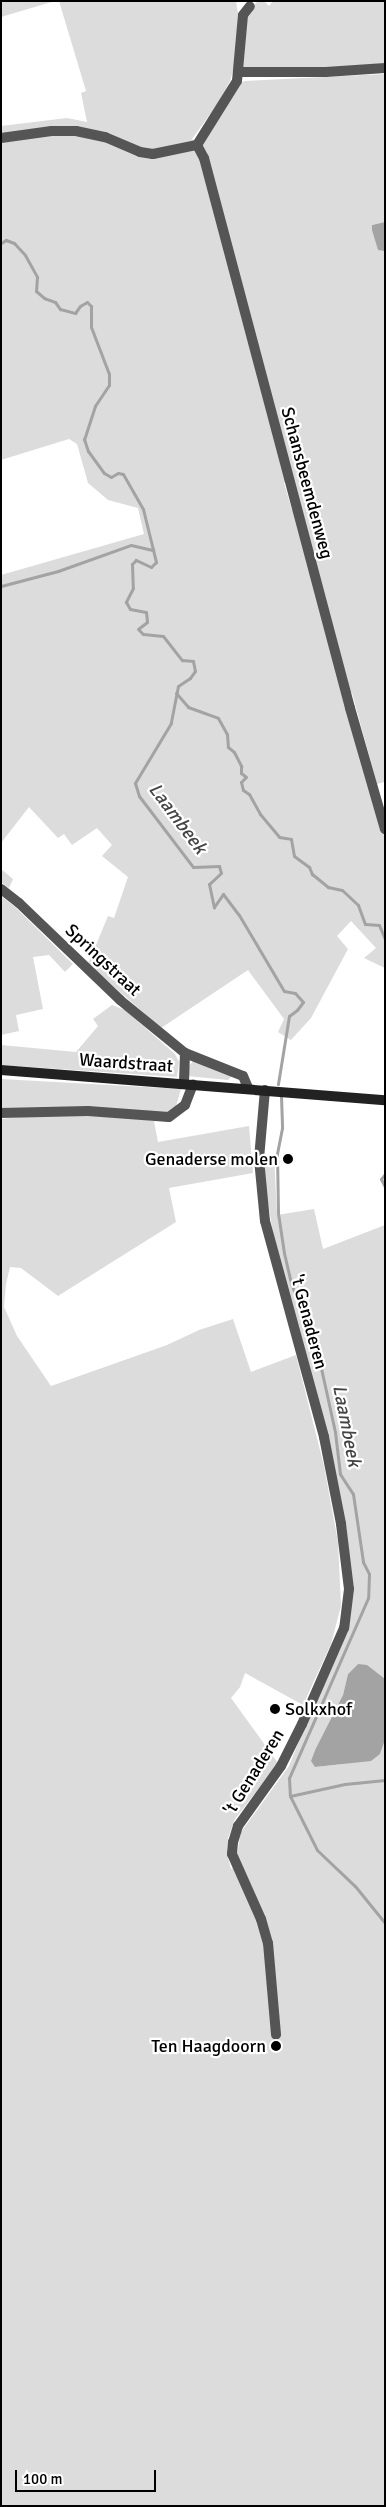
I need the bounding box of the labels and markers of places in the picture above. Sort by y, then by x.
place label: Genaderse molen [145,1148,278,1170]
marker: Genaderse molen [282,1153,294,1165]
place label: Solkxhof [285,1698,352,1720]
marker: Solkxhof [269,1703,281,1715]
place label: Ten Haagdoorn [151,2035,266,2057]
marker: Ten Haagdoorn [270,2040,282,2052]

